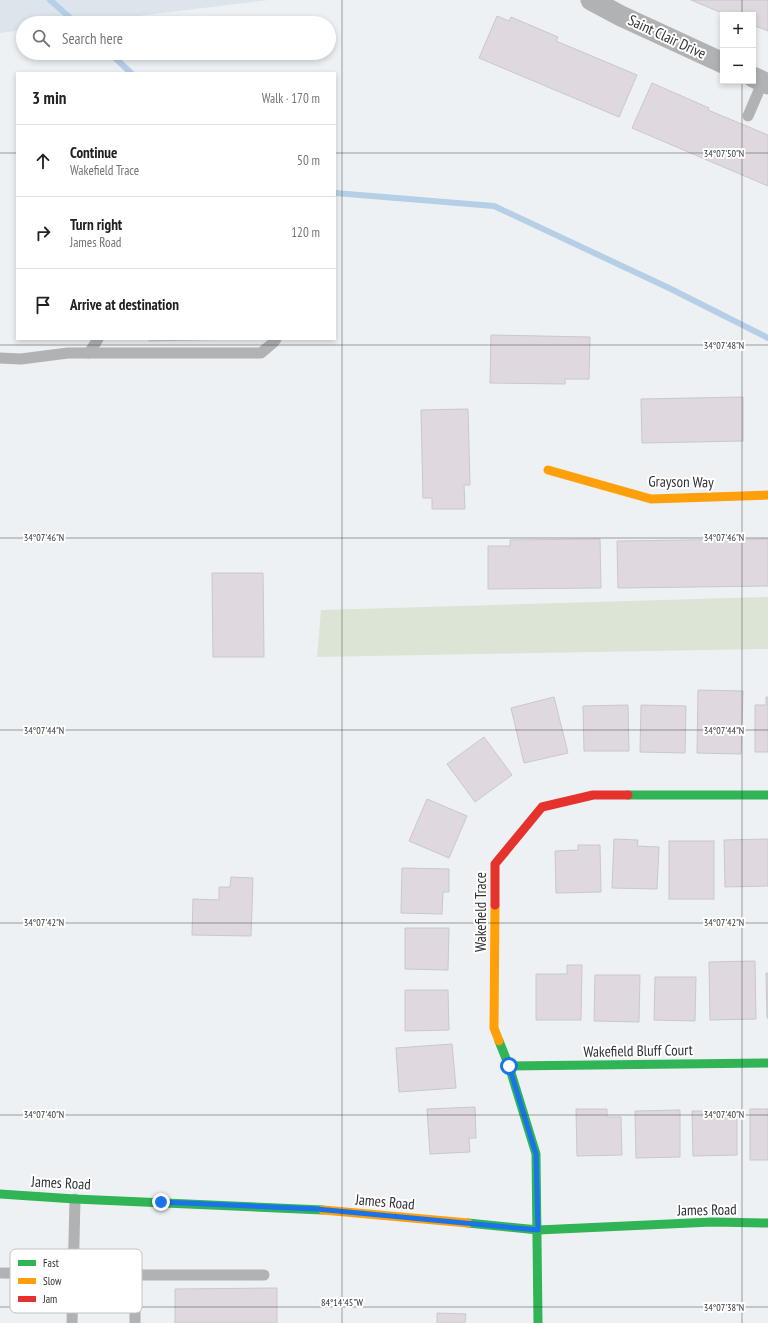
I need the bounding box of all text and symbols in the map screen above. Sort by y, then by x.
street label: Saint Clair Drive [625,10,709,63]
map controls [720,12,756,84]
button: + [720,12,756,48]
search box [16,16,336,60]
icon: search [30,27,52,49]
text: Search here [62,29,123,48]
button: − [720,48,756,84]
text: 3 min [32,87,66,109]
text: Walk · 170 m [262,90,320,107]
text: Continue [70,143,117,162]
text: 34°07'50"N [704,147,744,160]
icon: ahead [32,150,54,172]
text: 50 m [297,152,320,169]
text: Wakefield Trace [70,162,139,179]
text: Turn right [70,215,122,234]
icon: right [32,222,54,244]
text: 120 m [291,224,320,241]
text: James Road [70,234,122,251]
icon: arrive [32,294,54,316]
text: Arrive at destination [70,295,179,314]
text: 34°07'48"N [704,339,744,352]
street label: Grayson Way [648,471,714,492]
text: 34°07'46"N [24,531,64,544]
text: 34°07'46"N [704,531,744,544]
text: 34°07'44"N [24,724,64,737]
text: 34°07'44"N [704,724,744,737]
street label: Wakefield Trace [471,872,490,952]
text: 34°07'42"N [24,916,64,929]
text: 34°07'42"N [704,916,744,929]
street label: Wakefield Bluff Court [583,1040,693,1061]
route start [500,1057,518,1075]
text: 34°07'40"N [24,1108,64,1121]
text: 34°07'40"N [704,1108,744,1121]
street label: James Road [30,1171,91,1194]
street label: James Road [354,1189,415,1214]
route end [152,1193,170,1211]
street label: James Road [676,1199,737,1220]
legend [10,1249,142,1313]
text: Fast [43,1256,59,1270]
text: Slow [43,1274,62,1288]
text: Jam [42,1292,57,1306]
text: 84°14'45"W [321,1296,363,1309]
text: 34°07'38"N [704,1301,744,1314]

